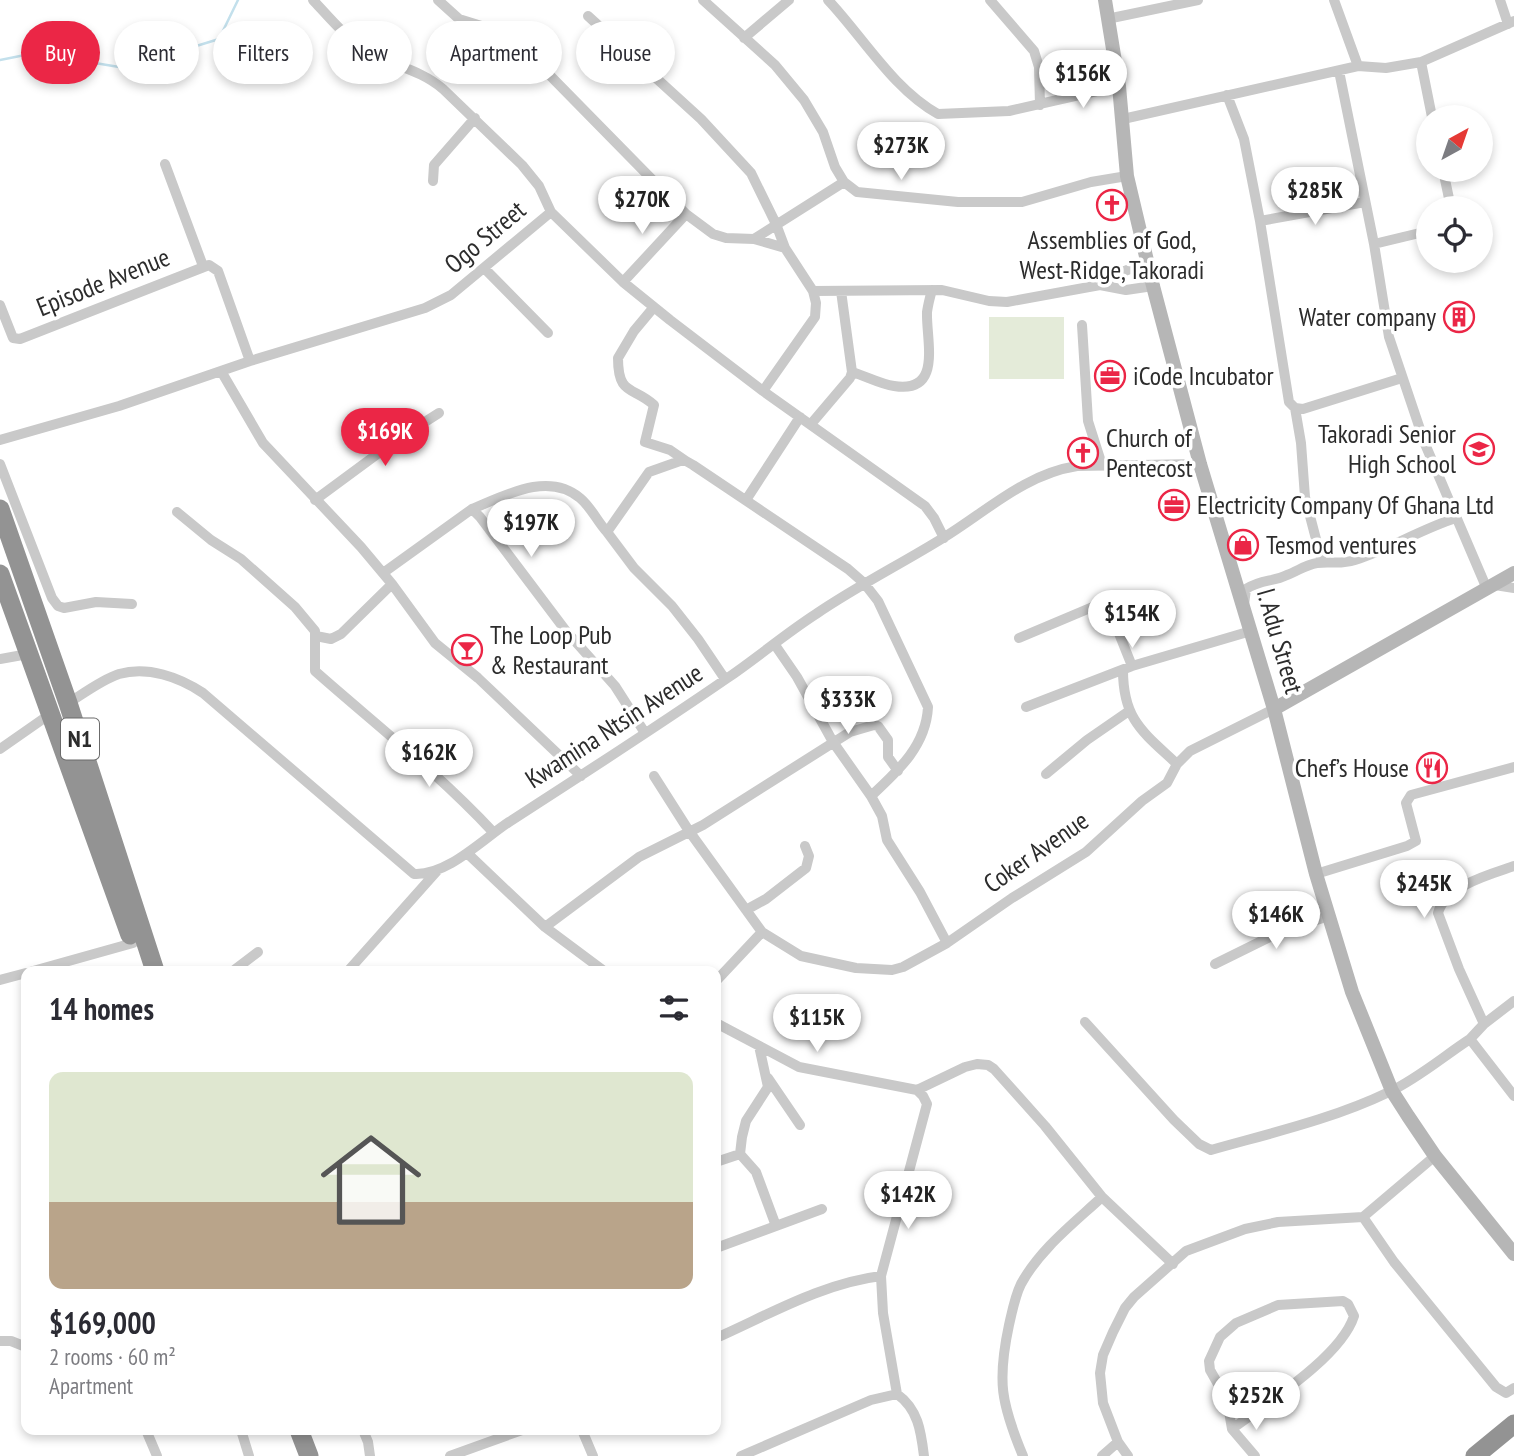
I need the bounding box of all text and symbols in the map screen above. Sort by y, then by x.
chip: Buy [21,21,100,84]
chip: Rent [114,21,199,84]
chip: Filters [213,21,313,84]
chip: New [327,21,412,84]
chip: Apartment [426,21,562,84]
chip: House [576,21,675,84]
pin: $156K [1034,50,1132,110]
text: $156K [1055,58,1111,87]
north arrow [1416,105,1493,182]
map controls [1416,105,1493,273]
pin: $273K [852,122,950,182]
text: $273K [873,130,929,159]
pin: $285K [1266,168,1364,227]
text: $285K [1287,175,1343,204]
pin: $270K [593,176,691,236]
text: $270K [614,184,670,213]
church icon: Assemblies of God, West-Ridge, Takoradi [1095,188,1129,222]
street label: Ogo Street [437,193,532,280]
button: locate [1416,196,1493,273]
place label: Assemblies of God, West-Ridge, Takoradi [1020,223,1204,286]
street label: Episode Avenue [31,240,174,323]
place label: Water company [1299,300,1436,333]
building icon: Water company [1442,300,1476,334]
office icon: iCode Incubator [1093,359,1127,393]
place label: iCode Incubator [1133,359,1274,392]
pin: $169K [336,408,434,468]
text: $169K [357,416,413,445]
place label: Takoradi Senior High School [1318,417,1456,480]
place label: Church of Pentecost [1106,421,1193,484]
school or university icon: Takoradi Senior High School [1462,432,1496,466]
church icon: Church of Pentecost [1066,436,1100,470]
office icon: Electricity Company Of Ghana Ltd [1157,488,1191,522]
place label: Electricity Company Of Ghana Ltd [1197,488,1494,521]
pin: $197K [482,500,580,559]
text: $197K [503,507,559,536]
shop icon: Tesmod ventures [1226,528,1260,562]
place label: Tesmod ventures [1266,528,1417,561]
street label: I. Adu Street [1250,584,1311,697]
pin: $154K [1083,590,1181,650]
text: $154K [1104,598,1160,627]
place label: The Loop Pub & Restaurant [490,618,612,681]
bar icon: The Loop Pub & Restaurant [450,633,484,667]
street label: Kwamina Ntsin Avenue [519,656,709,795]
pin: $333K [799,676,897,736]
text: $333K [820,684,876,713]
road number: N1 [61,718,99,760]
pin: $162K [380,730,478,789]
text: $162K [401,737,457,766]
place label: Chef’s House [1295,751,1409,784]
restaurant icon: Chef’s House [1415,751,1449,785]
street label: Coker Avenue [977,803,1095,900]
pin: $245K [1375,860,1473,920]
text: $245K [1396,868,1452,897]
pin: $146K [1227,892,1325,951]
text: $146K [1248,899,1304,928]
text: 14 homes [49,989,154,1028]
icon: filters [655,989,693,1027]
pin: $115K [768,995,866,1054]
text: $115K [789,1002,845,1031]
icon: home [308,1117,434,1243]
pin: $142K [859,1172,957,1231]
text: $142K [880,1179,936,1208]
text: $169,000 [49,1303,156,1342]
text: 2 rooms · 60 m² [49,1342,176,1371]
text: Apartment [49,1371,133,1400]
pin: $252K [1207,1372,1305,1432]
text: $252K [1228,1380,1284,1409]

